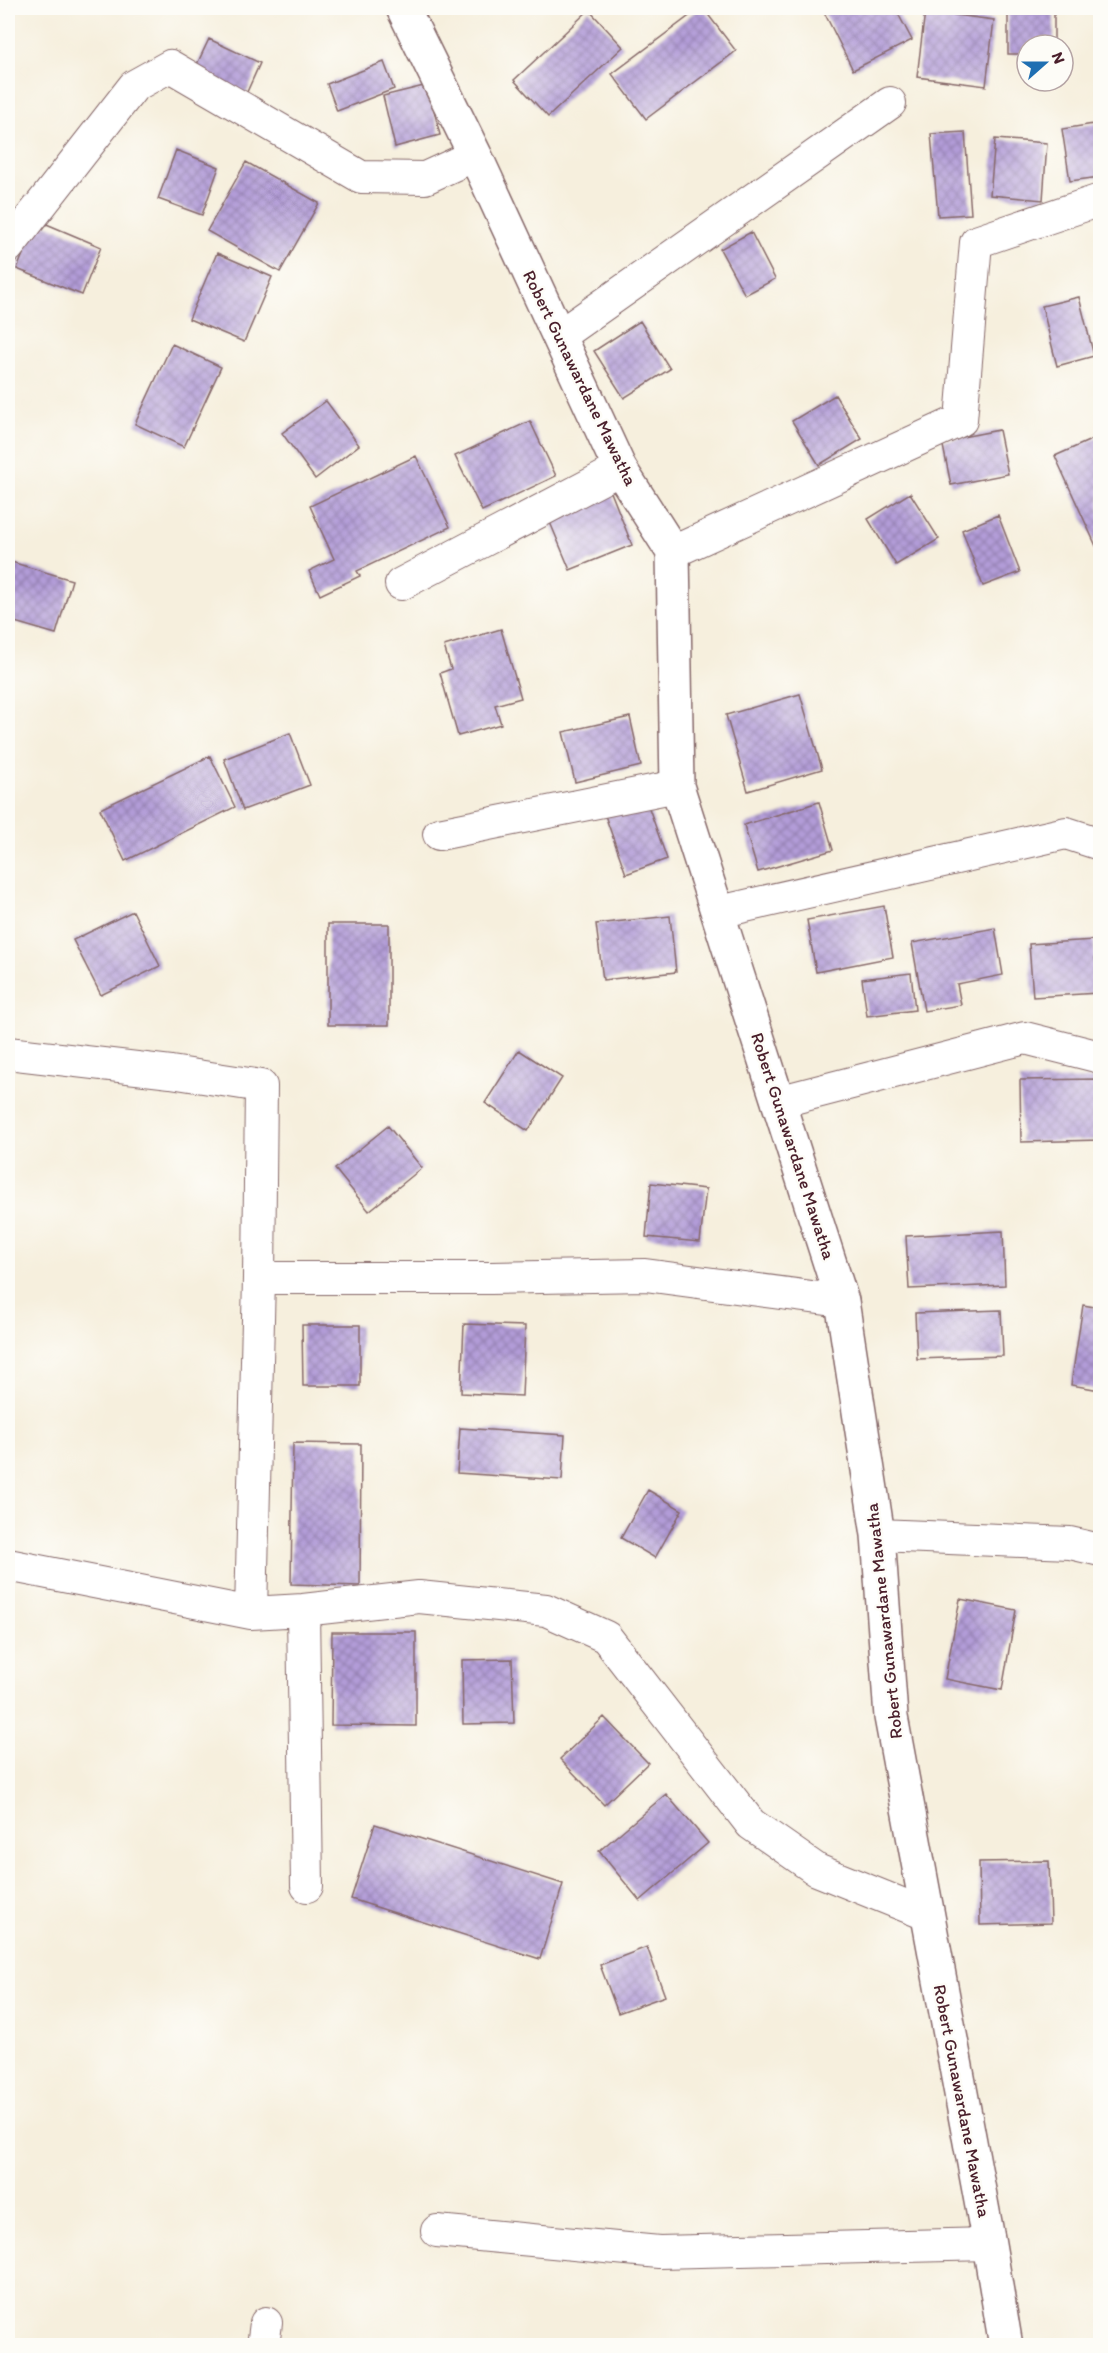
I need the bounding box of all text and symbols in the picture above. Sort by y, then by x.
north arrow [1015,33,1075,93]
text: N [1048,49,1069,66]
street label: Robert Gunawardane Mawatha [518,267,642,490]
street label: Robert Gunawardane Mawatha [746,1030,840,1263]
street label: Robert Gunawardane Mawatha [861,1501,907,1740]
street label: Robert Gunawardane Mawatha [929,1982,996,2220]

